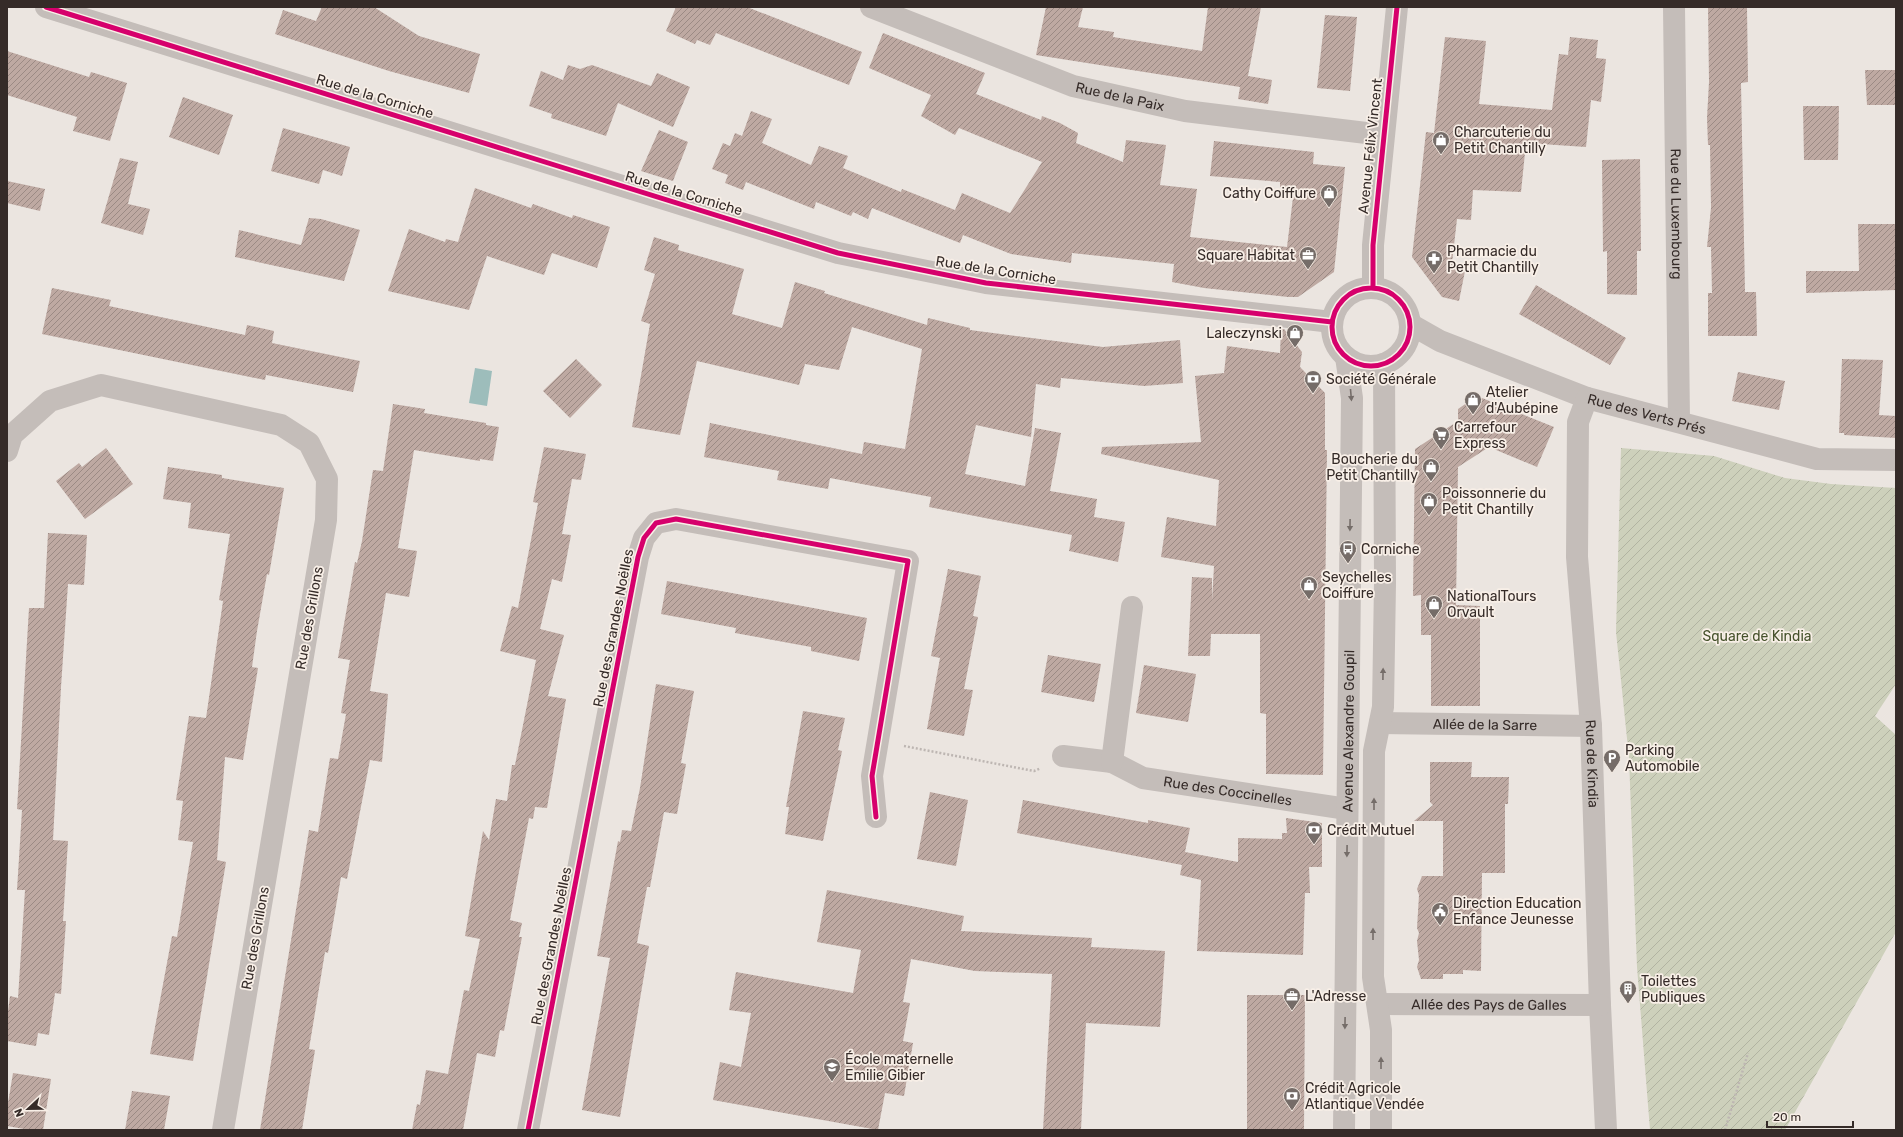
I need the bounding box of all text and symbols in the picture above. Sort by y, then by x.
street label: Rue de la Corniche [314,71,436,122]
street label: Avenue Félix Vincent [1355,77,1386,215]
street label: Rue de la Paix [1074,79,1166,115]
place label: Charcuterie du Petit Chantilly [1454,124,1551,157]
shop icon: Charcuterie du Petit Chantilly [1431,130,1451,155]
street label: Rue du Luxembourg [1667,148,1685,280]
street label: Rue de la Corniche [623,168,745,219]
shop icon: Cathy Coiffure [1319,183,1339,208]
place label: Cathy Coiffure [1223,185,1316,202]
place label: Pharmacie du Petit Chantilly [1447,243,1539,276]
office icon: Square Habitat [1298,245,1318,270]
place label: Square Habitat [1197,247,1296,264]
pharmacy icon: Pharmacie du Petit Chantilly [1424,249,1444,274]
street label: Rue de la Corniche [934,253,1057,288]
shop icon: Laleczynski [1285,323,1305,348]
place label: Laleczynski [1206,325,1282,342]
bank icon: Société Générale [1303,369,1323,394]
place label: Société Générale [1326,371,1436,388]
place label: Atelier d'Aubépine [1486,384,1559,417]
one-way arrow [1348,389,1354,402]
shop icon: Atelier d'Aubépine [1463,390,1483,415]
street label: Rue des Verts Prés [1585,390,1708,438]
place label: Carrefour Express [1454,419,1517,452]
supermarket icon: Carrefour Express [1431,425,1451,450]
place label: Boucherie du Petit Chantilly [1326,451,1418,484]
shop icon: Boucherie du Petit Chantilly [1421,457,1441,482]
place label: Poissonnerie du Petit Chantilly [1442,485,1546,518]
shop icon: Poissonnerie du Petit Chantilly [1419,491,1439,516]
one-way arrow [1347,519,1353,532]
bus stop icon: Corniche [1338,539,1358,564]
place label: Corniche [1361,541,1420,558]
street label: Rue des Grandes Noëlles [590,548,637,709]
street label: Rue des Grillons [292,565,327,671]
place label: Seychelles Coiffure [1322,569,1392,602]
shop icon: Seychelles Coiffure [1299,575,1319,600]
place label: NationalTours Orvault [1447,588,1536,621]
shop icon: NationalTours Orvault [1424,594,1444,619]
park label: Square de Kindia [1703,628,1812,645]
street label: Avenue Alexandre Goupil [1339,650,1358,812]
one-way arrow [1380,667,1386,680]
street label: Allée de la Sarre [1433,716,1537,734]
street label: Rue de Kindia [1582,719,1602,808]
place label: Parking Automobile [1625,742,1700,775]
parking icon: Parking Automobile [1602,748,1622,773]
street label: Rue des Coccinelles [1162,773,1293,810]
one-way arrow [1371,797,1377,810]
bank icon: Crédit Mutuel [1304,820,1324,845]
place label: Crédit Mutuel [1327,822,1415,839]
one-way arrow [1344,845,1350,858]
street label: Rue des Grandes Noëlles [528,866,575,1027]
street label: Rue des Grillons [238,885,273,991]
place label: Direction Education Enfance Jeunesse [1453,895,1582,928]
public building icon: Direction Education Enfance Jeunesse [1430,901,1450,926]
one-way arrow [1370,927,1376,940]
place label: Toilettes Publiques [1641,973,1705,1006]
building icon: Toilettes Publiques [1618,979,1638,1004]
office icon: L'Adresse [1282,986,1302,1011]
place label: L'Adresse [1305,988,1366,1005]
street label: Allée des Pays de Galles [1411,996,1567,1014]
one-way arrow [1342,1017,1348,1030]
place label: École maternelle Emilie Gibier [845,1050,954,1084]
one-way arrow [1378,1056,1384,1069]
school or university icon: École maternelle Emilie Gibier [822,1057,842,1082]
place label: Crédit Agricole Atlantique Vendée [1305,1080,1424,1113]
bank icon: Crédit Agricole Atlantique Vendée [1282,1086,1302,1111]
north arrow [8,1089,48,1129]
scale bar [1767,1103,1853,1129]
text: N [12,1106,27,1119]
text: 20 m [1773,1110,1801,1124]

